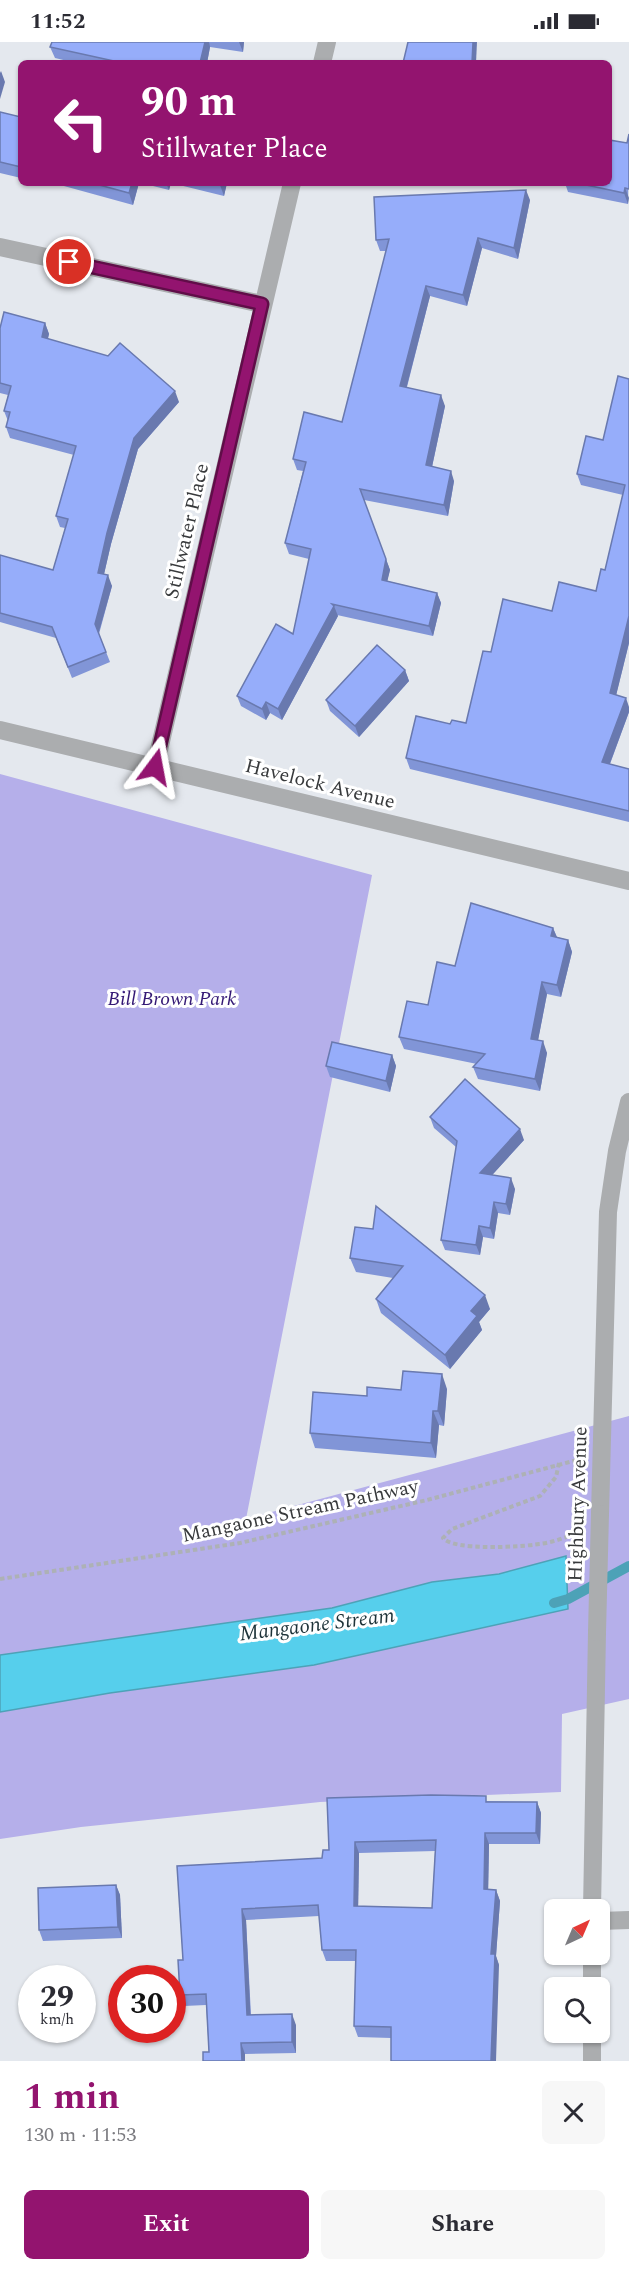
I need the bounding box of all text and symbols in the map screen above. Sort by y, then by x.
text: 11:52 [30,5,85,38]
text: 90 m [141,71,236,134]
icon: left [42,84,120,162]
text: Stillwater Place [141,128,328,170]
pin [43,236,94,287]
icon: arrive [52,245,85,278]
street label: Stillwater Place [157,460,217,602]
position arrow [123,735,187,799]
street label: Havelock Avenue [242,751,398,817]
park label: Bill Brown Park [108,984,237,1014]
street label: Highbury Avenue [560,1426,596,1582]
street label: Mangaone Stream Pathway [179,1471,422,1551]
water label: Mangaone Stream [238,1600,396,1650]
north arrow [544,1899,610,1965]
map controls [544,1899,610,2043]
speed limit sign: 30 [108,1965,186,2043]
text: 29 [40,1974,74,2020]
button: search [544,1977,610,2043]
text: km/h [40,2008,74,2031]
text: 1 min [24,2070,120,2125]
button: close [542,2081,605,2144]
text: 130 m · 11:53 [24,2120,136,2150]
button: Exit [24,2190,309,2259]
button: Share [321,2190,605,2259]

